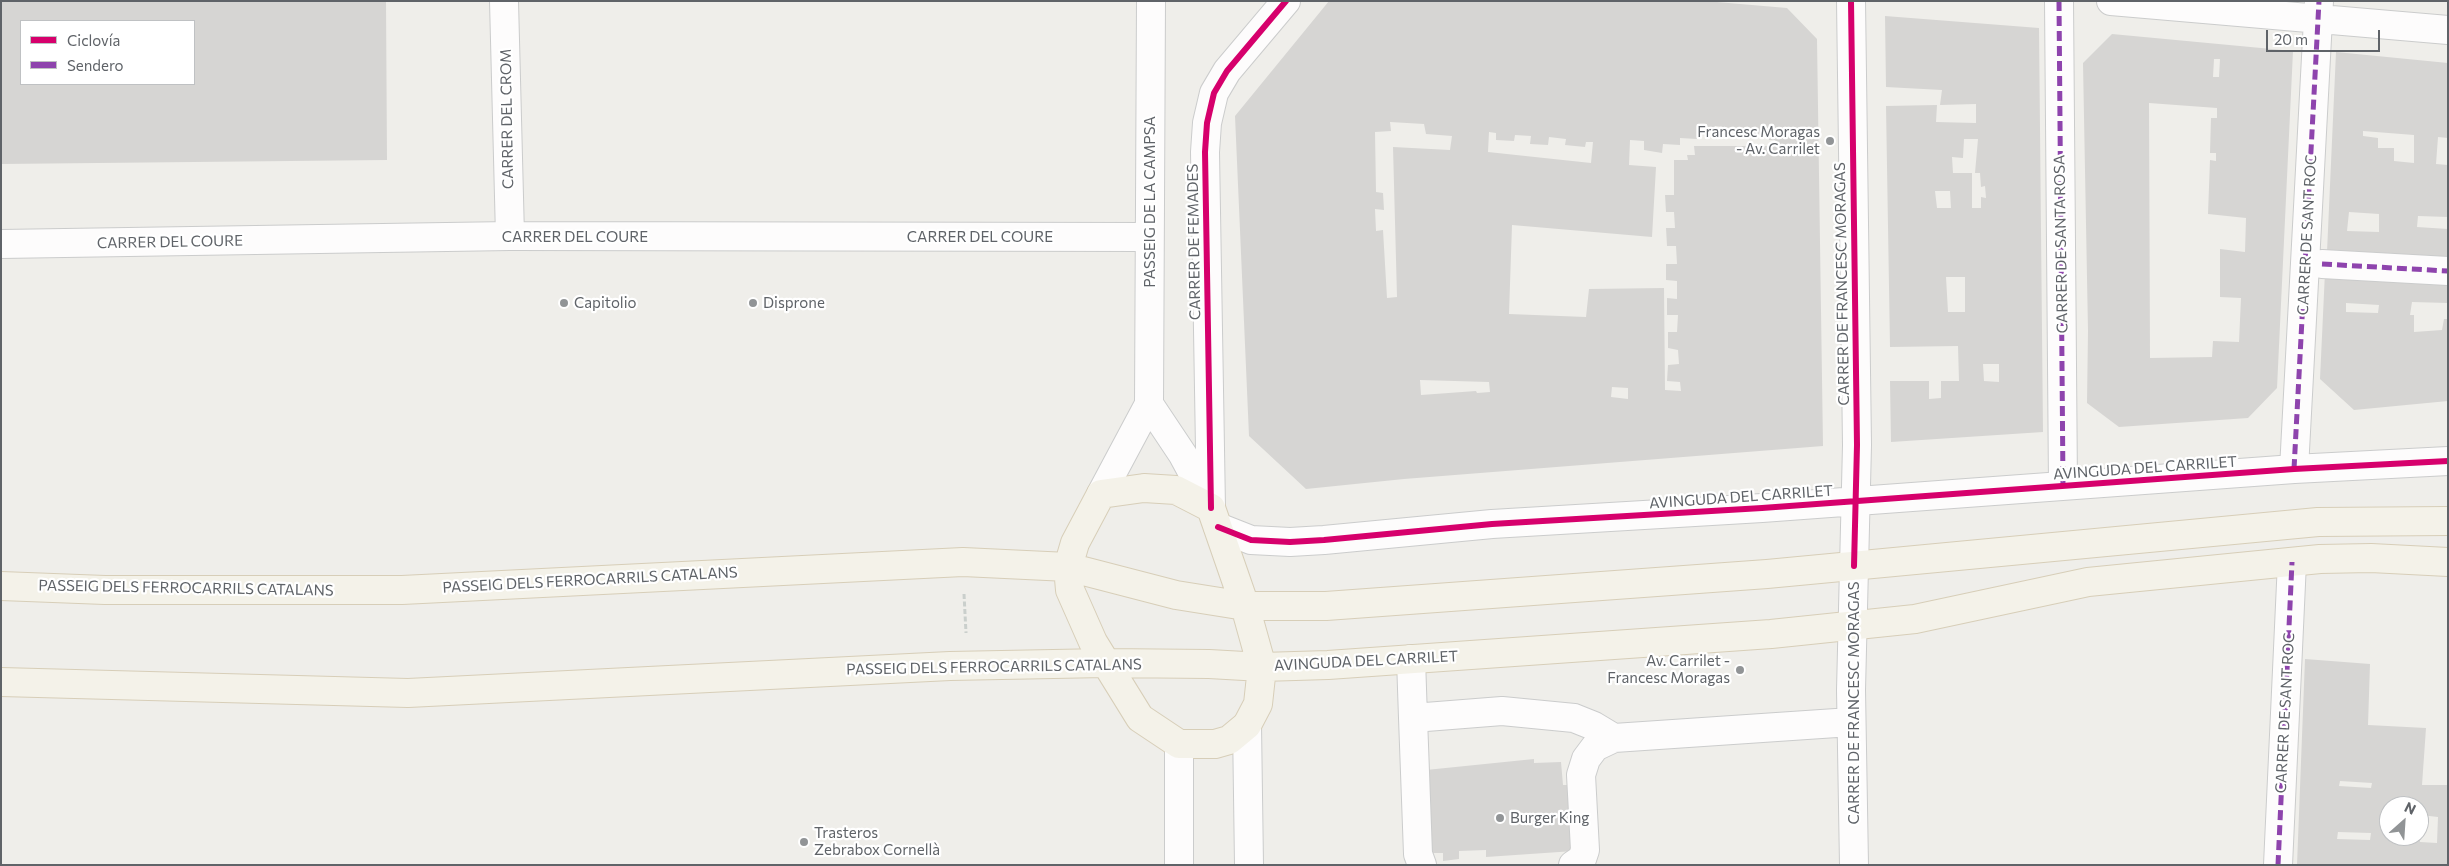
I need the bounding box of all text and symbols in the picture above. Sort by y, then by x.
legend [20,20,195,85]
scale bar [2269,20,2383,52]
text: 20 m [2274,30,2308,48]
text: Ciclovía [67,31,120,49]
street label: CARRER DEL CROM [497,49,517,189]
text: Sendero [67,56,124,74]
street label: PASSEIG DE LA CAMPSA [1141,116,1159,288]
place label: Francesc Moragas - Av. Carrilet [1697,123,1820,158]
marker: Francesc Moragas - Av. Carrilet [1824,135,1836,147]
street label: CARRER DE SANT ROC [2294,154,2320,316]
street label: CARRER DE SANTA ROSA [2050,155,2072,333]
street label: CARRER DE FRANCESC MORAGAS [1831,162,1853,406]
street label: CARRER DE FEMADES [1184,164,1204,320]
street label: CARRER DEL COURE [502,228,648,246]
street label: CARRER DEL COURE [907,228,1053,246]
street label: CARRER DEL COURE [97,232,243,252]
place label: Capitolio [574,294,636,312]
place label: Disprone [763,294,825,312]
marker: Capitolio [558,297,570,309]
marker: Disprone [747,297,759,309]
street label: AVINGUDA DEL CARRILET [2052,453,2238,483]
street label: AVINGUDA DEL CARRILET [1648,482,1834,512]
street label: PASSEIG DELS FERROCARRILS CATALANS [442,563,738,597]
street label: PASSEIG DELS FERROCARRILS CATALANS [38,576,334,600]
street label: CARRER DE FRANCESC MORAGAS [1845,581,1863,825]
street label: CARRER DE SANT ROC [2272,632,2298,794]
street label: AVINGUDA DEL CARRILET [1274,647,1458,675]
place label: Av. Carrilet - Francesc Moragas [1607,652,1730,687]
street label: PASSEIG DELS FERROCARRILS CATALANS [846,655,1142,679]
marker: Av. Carrilet - Francesc Moragas [1734,664,1746,676]
north arrow [2379,796,2429,846]
text: N [2402,798,2419,818]
place label: Burger King [1510,809,1589,827]
marker: Burger King [1494,812,1506,824]
place label: Trasteros Zebrabox Cornellà [814,824,940,859]
marker: Trasteros Zebrabox Cornellà [798,836,810,848]

